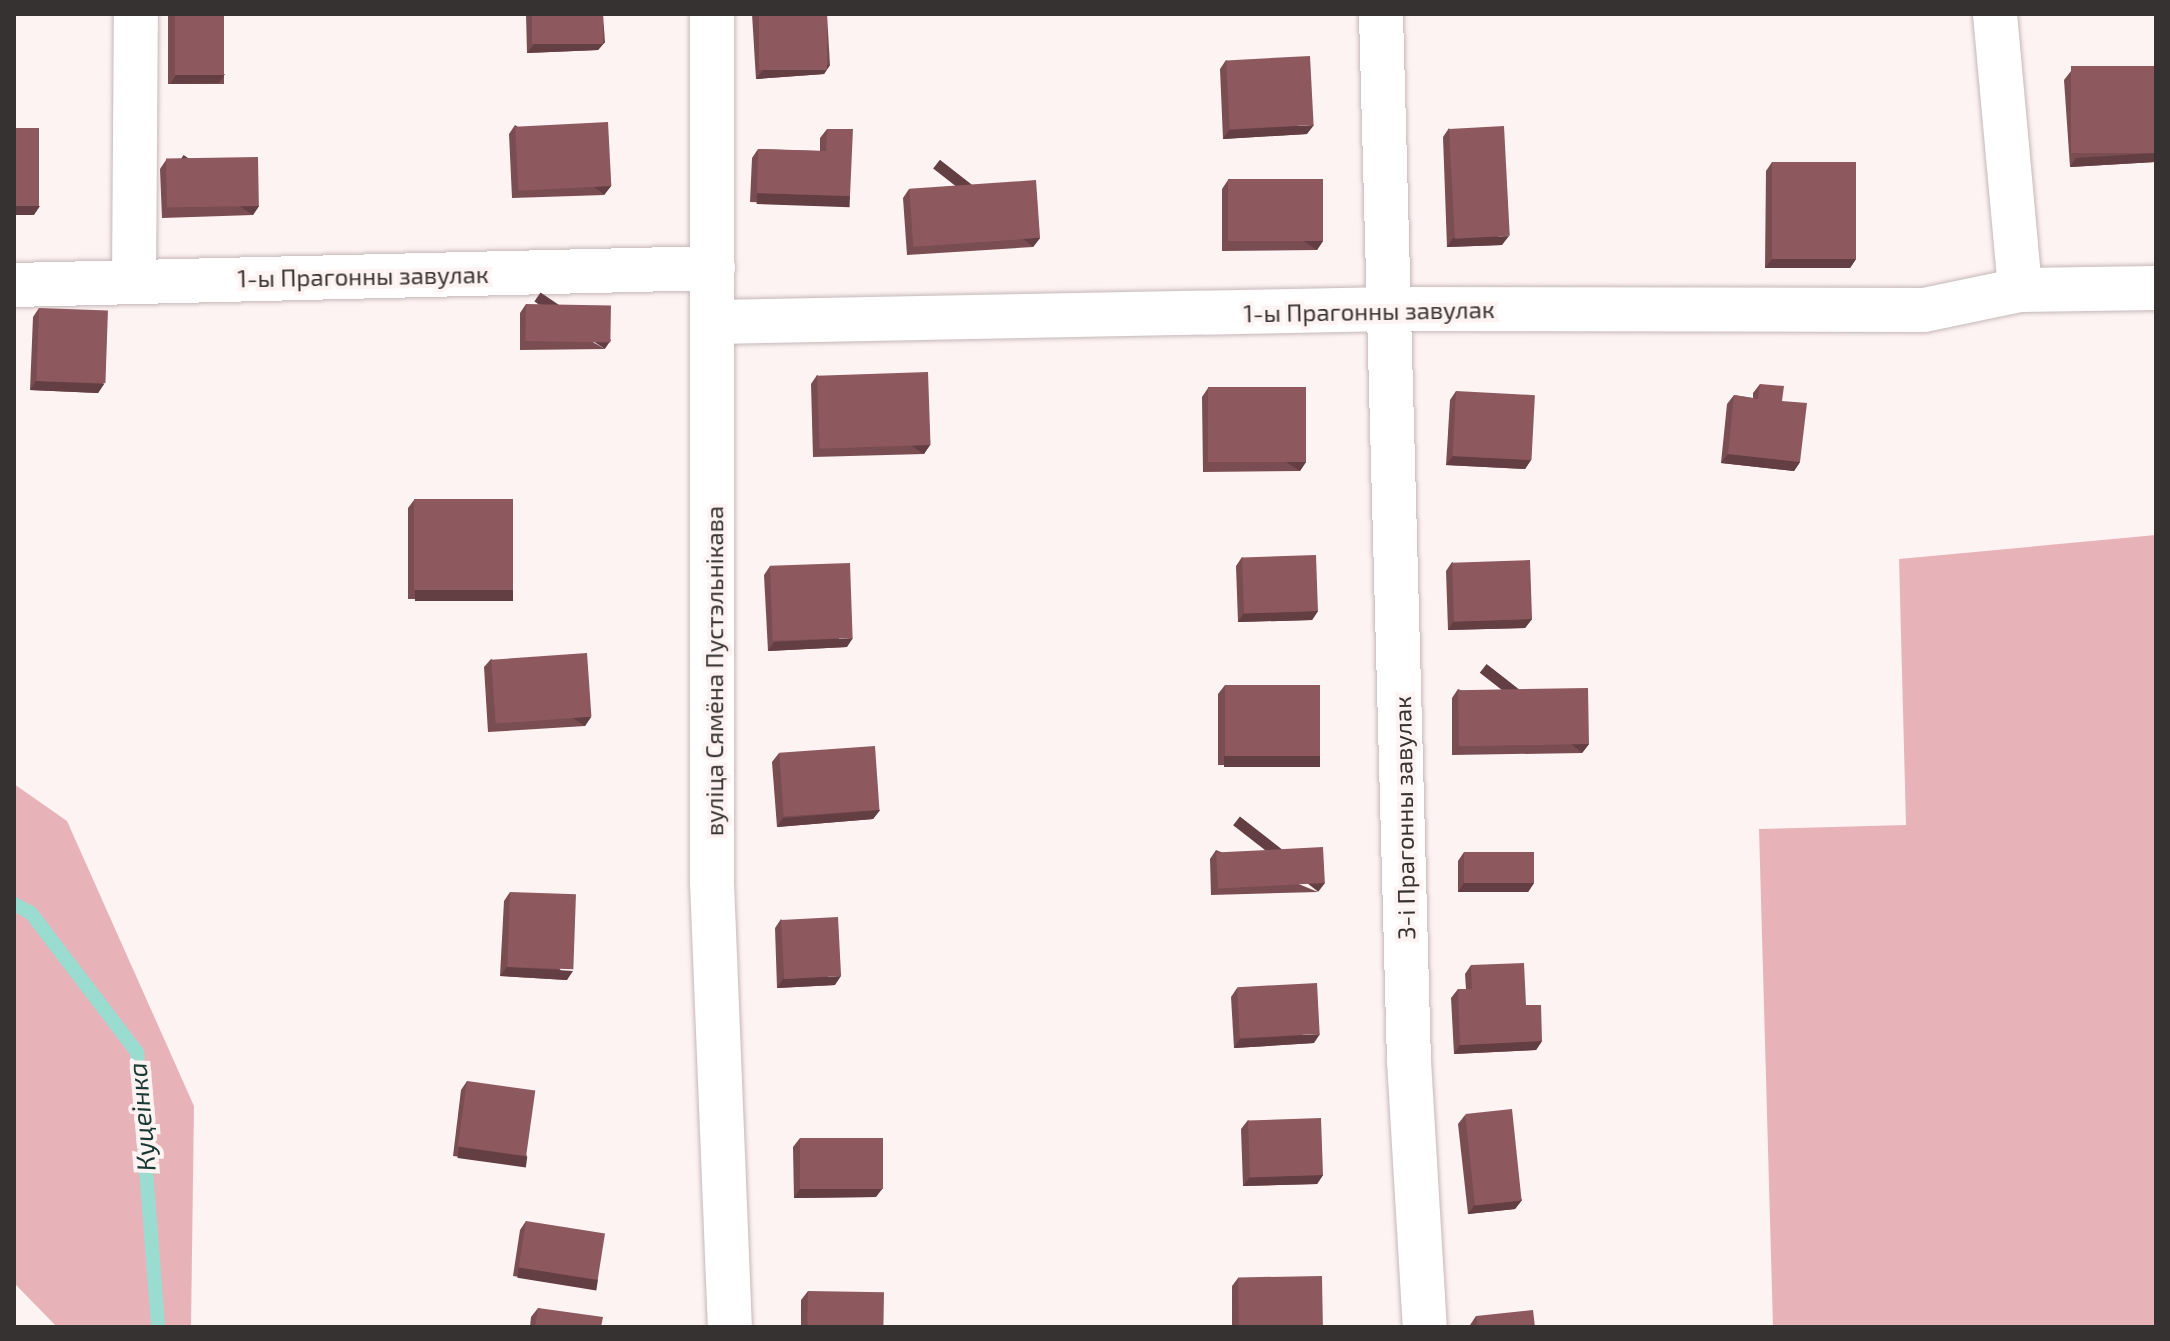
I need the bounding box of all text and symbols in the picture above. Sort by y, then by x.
street label: 1-ы Прагонны завулак [237,259,489,293]
street label: 1-ы Прагонны завулак [1243,294,1495,328]
street label: вуліца Сямёна Пустэльнікава [700,506,728,836]
street label: 3-і Прагонны завулак [1387,696,1421,940]
water label: Куцеінка [121,1061,161,1173]

